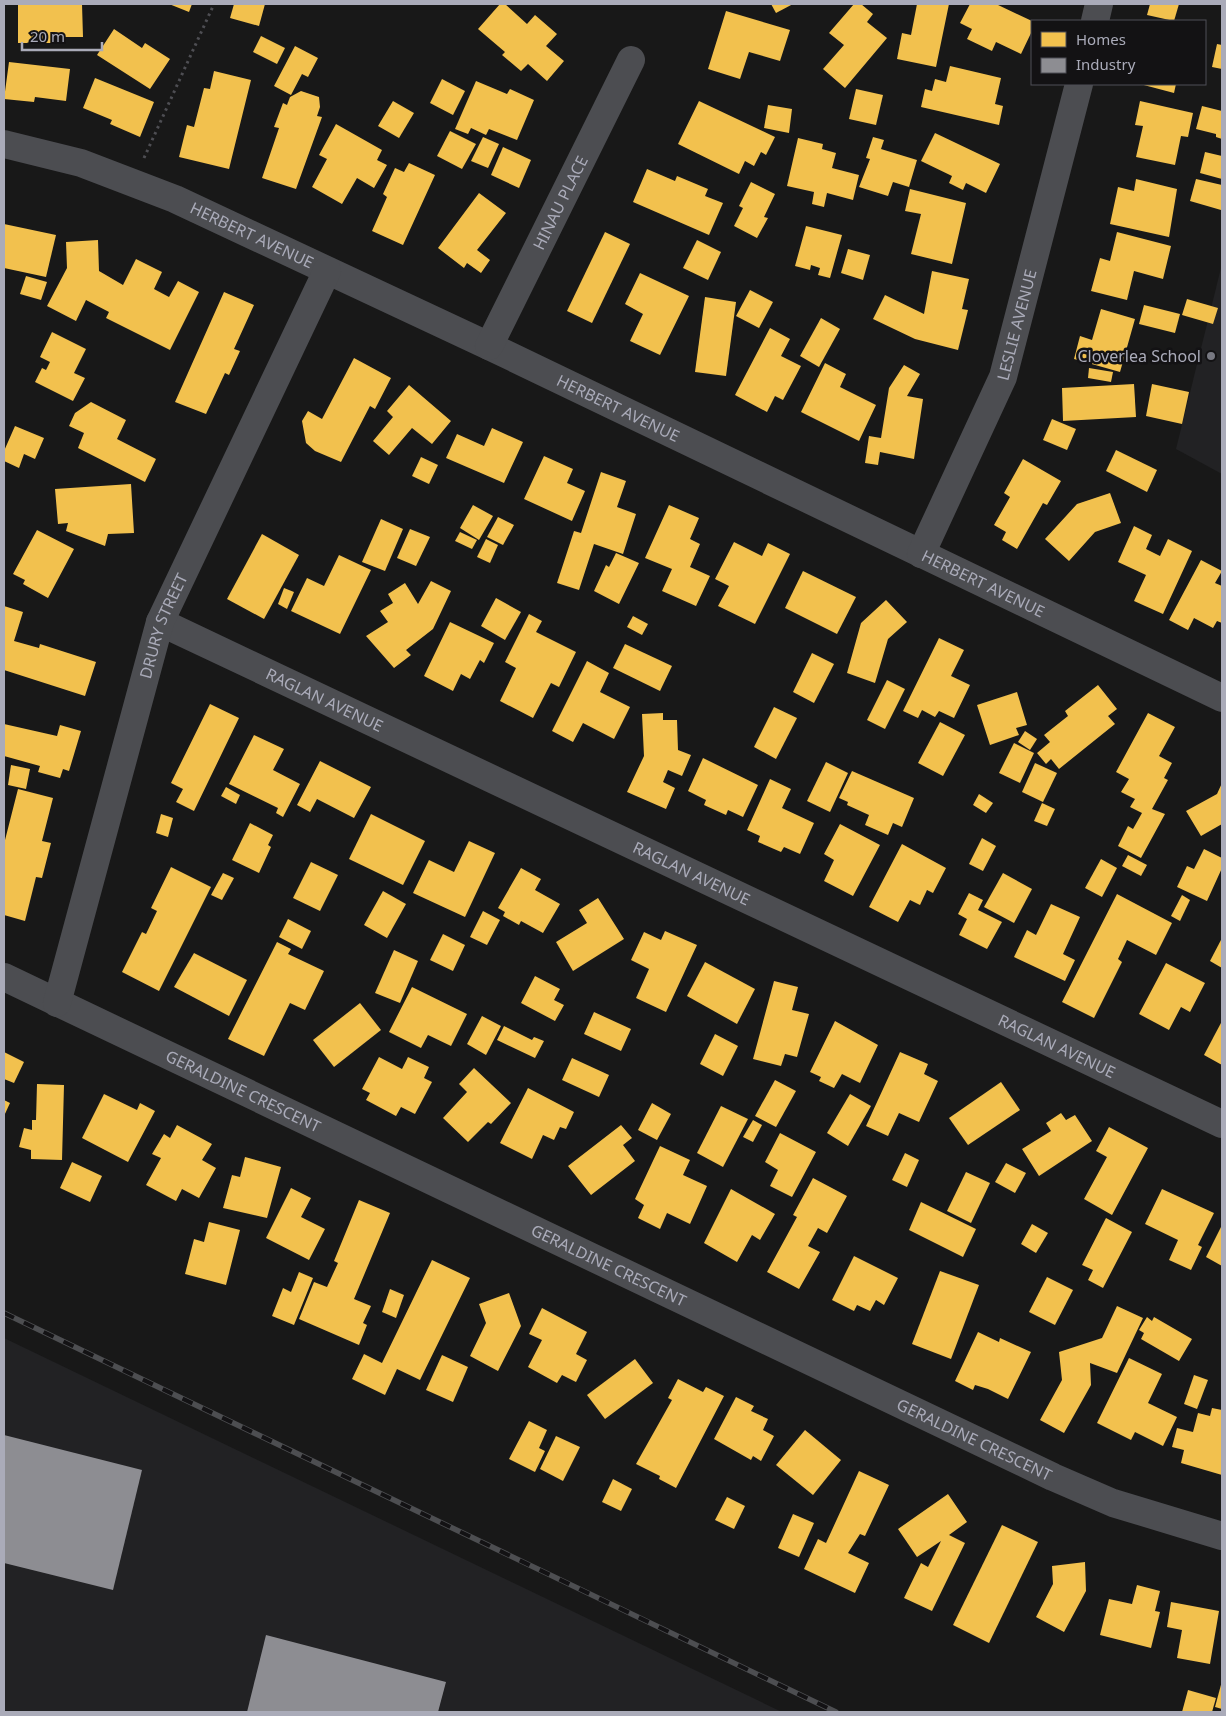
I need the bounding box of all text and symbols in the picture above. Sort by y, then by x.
scale bar [22,20,102,52]
legend [1031,20,1206,85]
text: 20 m [30,26,65,46]
text: Homes [1076,29,1126,49]
text: Industry [1076,54,1136,74]
street label: HINAU PLACE [527,152,593,254]
street label: HERBERT AVENUE [187,197,317,273]
street label: LESLIE AVENUE [992,267,1041,383]
place label: Cloverlea School [1078,345,1201,367]
marker: Cloverlea School [1205,350,1217,362]
street label: HERBERT AVENUE [553,369,683,447]
street label: HERBERT AVENUE [918,544,1048,622]
street label: DRURY STREET [134,570,193,681]
street label: RAGLAN AVENUE [262,663,387,737]
street label: RAGLAN AVENUE [629,836,754,910]
street label: RAGLAN AVENUE [995,1009,1119,1083]
street label: GERALDINE CRESCENT [162,1045,324,1137]
street label: GERALDINE CRESCENT [528,1219,690,1312]
street label: GERALDINE CRESCENT [893,1393,1056,1486]

